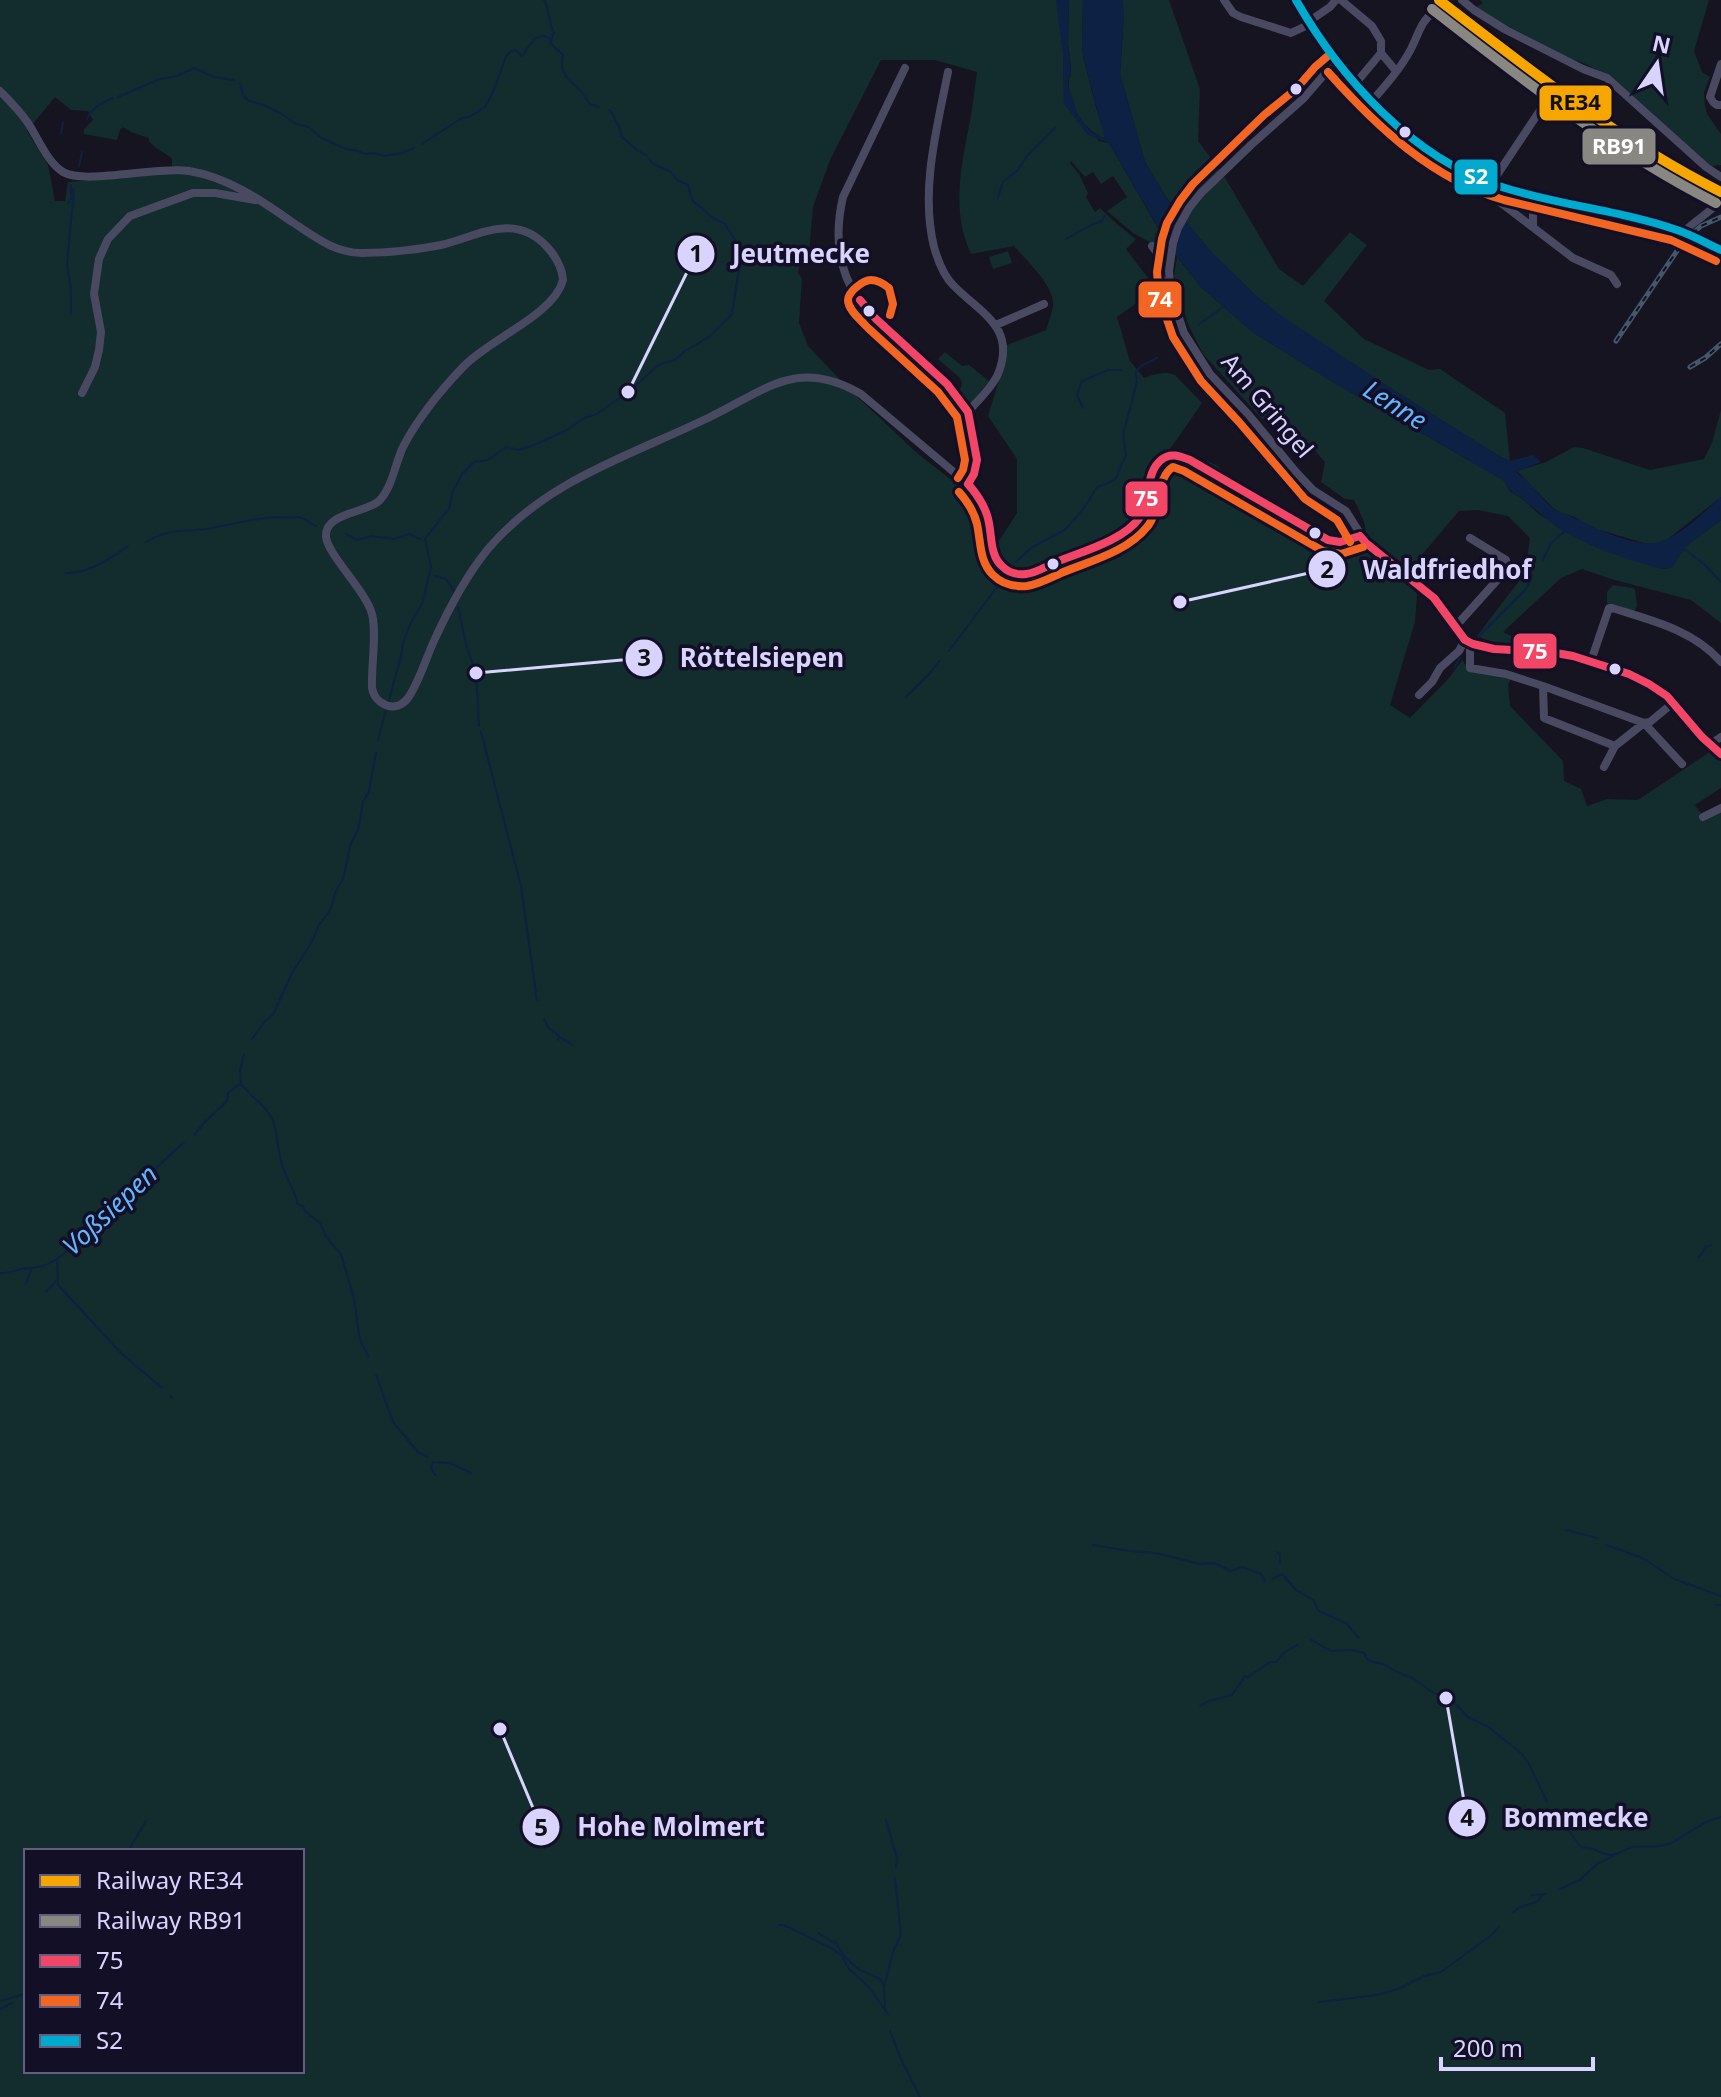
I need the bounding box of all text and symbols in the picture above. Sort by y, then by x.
north arrow [1617,24,1697,104]
text: N [1650,27,1674,60]
unlabelled marker [1288,81,1304,97]
line badge: RE34 [1538,84,1613,122]
text: RE34 [1549,86,1601,116]
unlabelled marker [1397,124,1413,140]
line badge: RB91 [1581,127,1657,166]
text: RB91 [1592,130,1646,160]
line badge: S2 [1453,158,1499,196]
text: S2 [1464,160,1488,190]
callout: Jeutmecke [676,229,886,279]
text: Jeutmecke [730,235,870,271]
text: 1 [689,236,703,269]
line badge: 74 [1137,280,1183,319]
text: 74 [1147,283,1173,313]
unlabelled marker [861,303,877,319]
street label: Am Gringel [1215,346,1322,464]
water label: Lenne [1357,371,1434,438]
line badge: 75 [1124,480,1169,518]
text: 75 [1133,482,1159,512]
unlabelled marker [1307,525,1323,541]
callout: Waldfriedhof [1307,544,1548,594]
text: Waldfriedhof [1362,551,1533,587]
text: 2 [1320,552,1334,585]
unlabelled marker [1045,556,1061,572]
line badge: 75 [1512,632,1558,670]
callout: Röttelsiepen [624,633,860,683]
text: 75 [1522,635,1548,665]
text: Röttelsiepen [680,639,844,675]
text: 3 [637,640,651,673]
unlabelled marker [1607,661,1623,677]
water label: Voßsiepen [54,1156,165,1263]
callout: Bommecke [1447,1793,1664,1843]
text: Bommecke [1504,1799,1648,1835]
text: 4 [1460,1800,1474,1833]
callout: Hohe Molmert [521,1802,780,1852]
text: Hohe Molmert [577,1808,765,1844]
text: 5 [534,1810,548,1843]
legend [24,1849,304,2073]
text: Railway RE34 [96,1863,244,1896]
text: Railway RB91 [96,1903,246,1936]
text: 75 [96,1943,123,1976]
text: 74 [96,1983,124,2016]
scale bar [1441,2021,1593,2071]
text: S2 [96,2023,123,2056]
text: 200 m [1453,2031,1523,2064]

